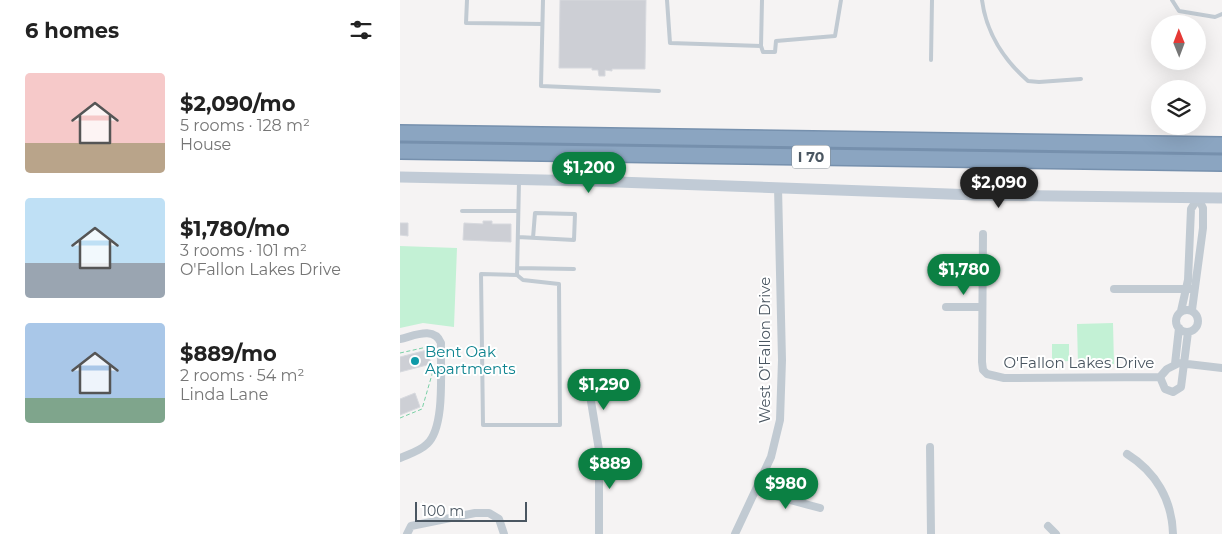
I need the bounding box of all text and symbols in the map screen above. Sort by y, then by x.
north arrow [1151,15,1206,70]
map controls [1151,15,1206,135]
icon: filters [347,16,375,44]
text: 6 homes [25,18,119,43]
button: layers [1151,80,1206,135]
text: $2,090/mo [180,91,295,116]
icon: home [65,93,125,153]
text: 5 rooms · 128 m² [180,116,310,135]
text: House [180,135,231,154]
road number: I 70 [792,146,830,168]
pin: $1,200 [548,152,630,194]
text: $1,200 [563,158,615,177]
pin: $2,090 [958,166,1040,209]
text: $2,090 [971,173,1027,192]
text: $1,780/mo [180,216,290,241]
icon: home [65,218,125,278]
text: 3 rooms · 101 m² [180,241,307,260]
pin: $1,780 [923,254,1005,296]
text: O'Fallon Lakes Drive [180,260,341,279]
text: $1,780 [938,260,990,279]
street label: West O'Fallon Drive [755,277,774,423]
text: $889/mo [180,341,277,366]
place label: Bent Oak Apartments [425,342,516,378]
icon: home [65,343,125,403]
street label: O'Fallon Lakes Drive [1004,353,1154,372]
marker: Bent Oak Apartments [409,355,421,367]
text: 2 rooms · 54 m² [180,366,304,385]
pin: $1,290 [563,368,645,411]
text: $1,290 [578,375,630,394]
text: Linda Lane [180,385,268,404]
pin: $889 [580,448,640,490]
text: $889 [589,454,631,473]
pin: $980 [756,468,816,510]
text: $980 [765,474,807,493]
scale bar [415,499,528,522]
text: 100 m [422,502,464,520]

